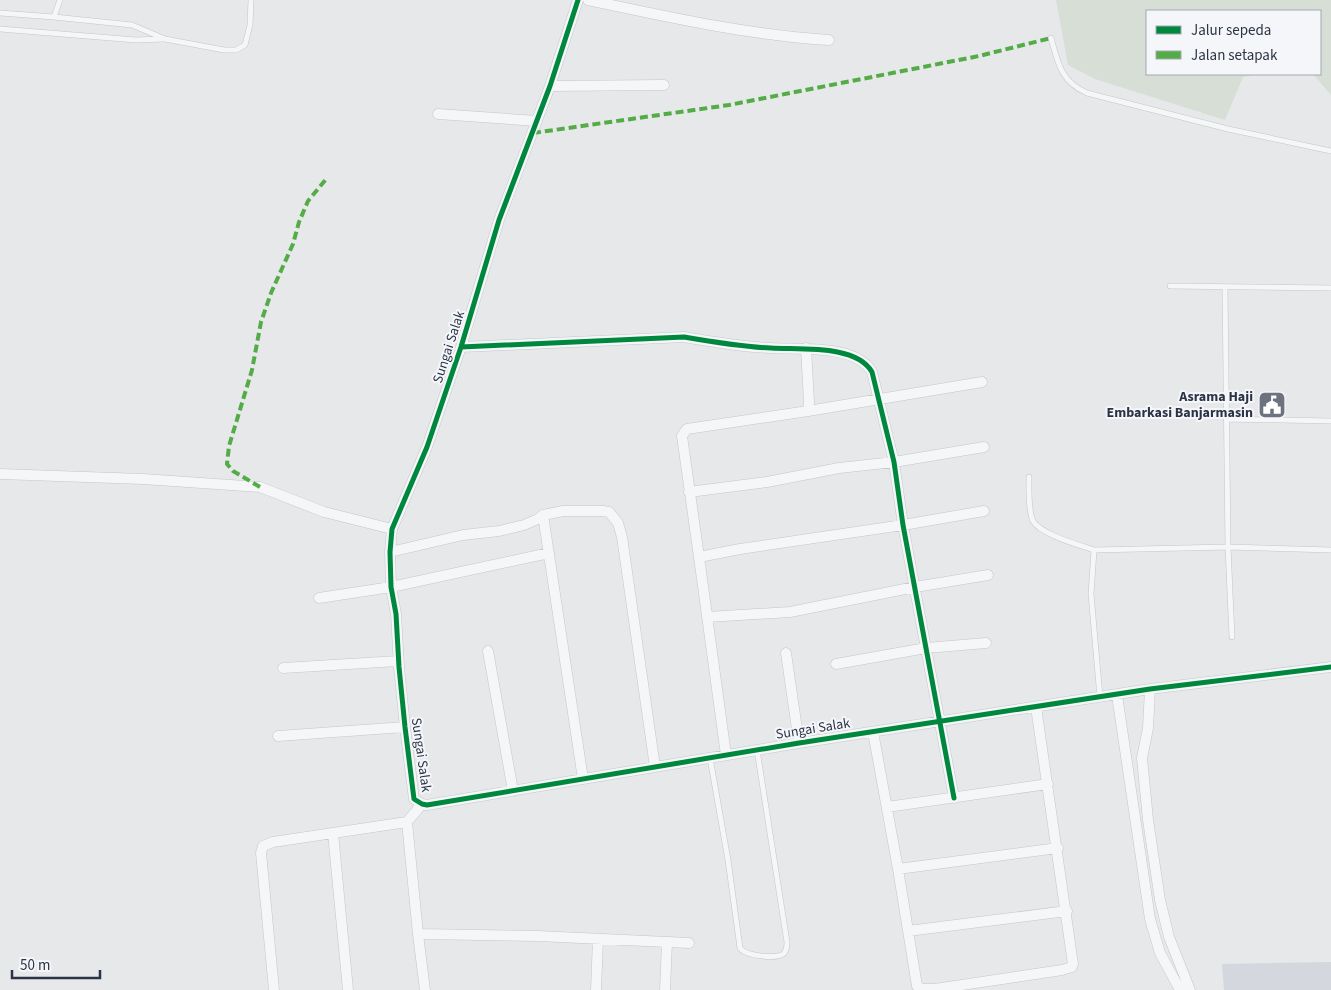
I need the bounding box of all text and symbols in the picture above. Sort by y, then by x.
legend [1146,10,1321,75]
text: Jalur sepeda [1191,20,1271,41]
text: Jalan setapak [1191,45,1278,66]
street label: Sungai Salak [428,308,470,386]
place label: Asrama Haji Embarkasi Banjarmasin [1107,387,1253,423]
public building icon: Asrama Haji Embarkasi Banjarmasin [1257,390,1287,420]
street label: Sungai Salak [774,713,852,745]
street label: Sungai Salak [406,716,436,794]
scale bar [12,948,100,980]
text: 50 m [20,955,50,976]

